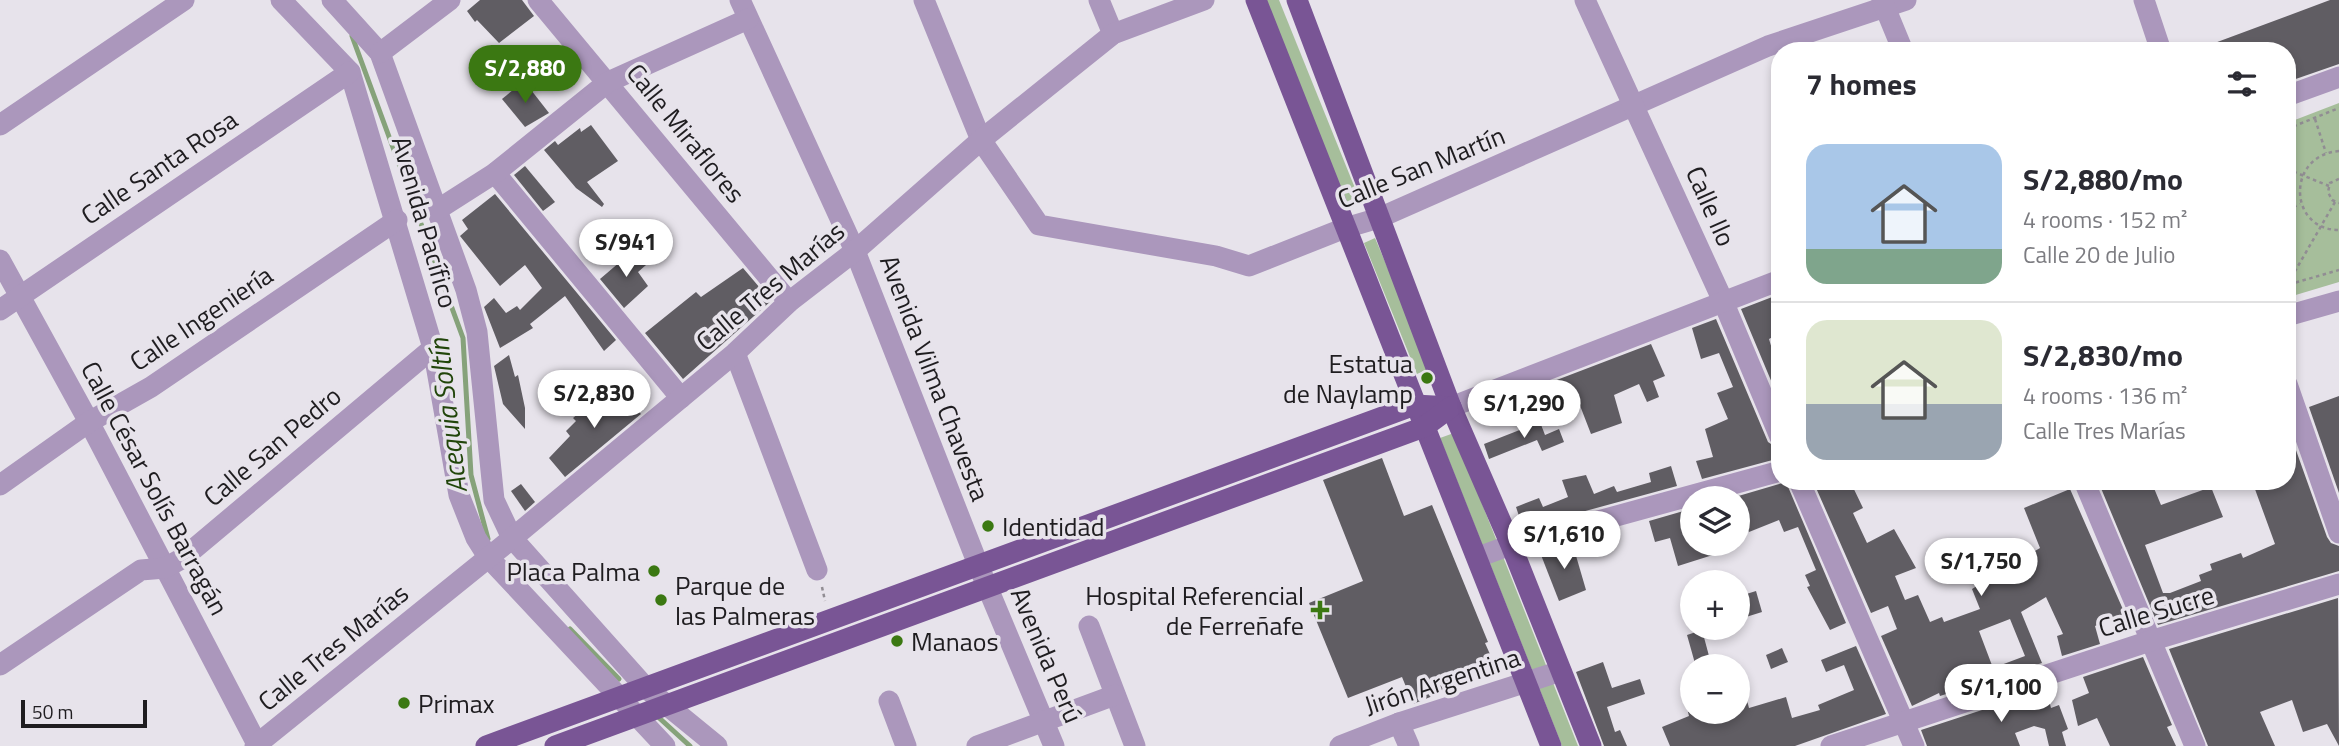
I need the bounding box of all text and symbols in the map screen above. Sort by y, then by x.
pin: S/2,880 [460,46,590,105]
text: S/2,880 [485,50,565,85]
street label: Calle Miraflores [617,55,755,211]
text: 7 homes [1806,61,1917,107]
icon: filters [2223,65,2261,103]
street label: Calle Santa Rosa [73,100,245,234]
street label: Calle San Martín [1331,116,1511,218]
street label: Avenida Pacífico [382,131,468,313]
text: S/2,880/mo [2023,156,2183,202]
street label: Calle Ilo [1676,160,1746,252]
icon: home [1862,172,1946,256]
text: 4 rooms · 152 m² [2023,202,2187,237]
street label: Calle Tres Marías [687,212,853,360]
pin: S/941 [577,219,675,279]
text: S/941 [595,224,657,259]
text: Calle 20 de Julio [2023,237,2175,272]
street label: Avenida Vilma Chavesta [870,249,1000,507]
street label: Calle Ingeniería [122,256,280,380]
text: S/2,830/mo [2023,332,2183,378]
water label: Acequia Soltín [416,335,478,496]
place label: Estatua de Naylamp [1283,344,1413,413]
icon: home [1862,348,1946,432]
street label: Calle César Solís Barragán [71,354,239,622]
pin: S/2,830 [529,370,659,430]
marker: Estatua de Naylamp [1419,370,1435,386]
text: S/2,830 [554,375,634,410]
street label: Calle San Pedro [195,377,349,515]
text: 4 rooms · 136 m² [2023,378,2187,413]
pin: S/1,290 [1459,380,1589,440]
text: S/1,290 [1484,385,1564,420]
text: Calle Tres Marías [2023,413,2186,448]
map controls [1680,486,1750,724]
button: layers [1680,486,1750,556]
place label: Identidad [1002,507,1104,546]
pin: S/1,610 [1499,512,1629,571]
text: S/1,610 [1524,516,1604,551]
marker: Identidad [980,518,996,534]
pin: S/1,750 [1916,538,2046,598]
text: S/1,750 [1941,543,2021,578]
place label: Placa Palma [506,552,640,591]
marker: Placa Palma [646,563,662,579]
place label: Parque de las Palmeras [675,566,815,635]
button: + [1680,570,1750,640]
street label: Calle Tres Marías [249,574,417,720]
street label: Calle Sucre [2093,575,2219,647]
place label: Hospital Referencial de Ferreñafe [1085,576,1304,645]
street label: Avenida Perú [1001,581,1093,729]
marker: Parque de las Palmeras [653,592,669,608]
marker: Hospital Referencial de Ferreñafe [1310,600,1330,620]
place label: Manaos [911,622,999,661]
marker: Manaos [889,633,905,649]
street label: Jirón Argentina [1359,637,1525,725]
button: − [1680,654,1750,724]
pin: S/1,100 [1936,664,2066,724]
text: S/1,100 [1961,669,2041,704]
place label: Primax [418,684,495,723]
marker: Primax [396,695,412,711]
scale bar [21,697,147,729]
text: 50 m [32,697,73,726]

